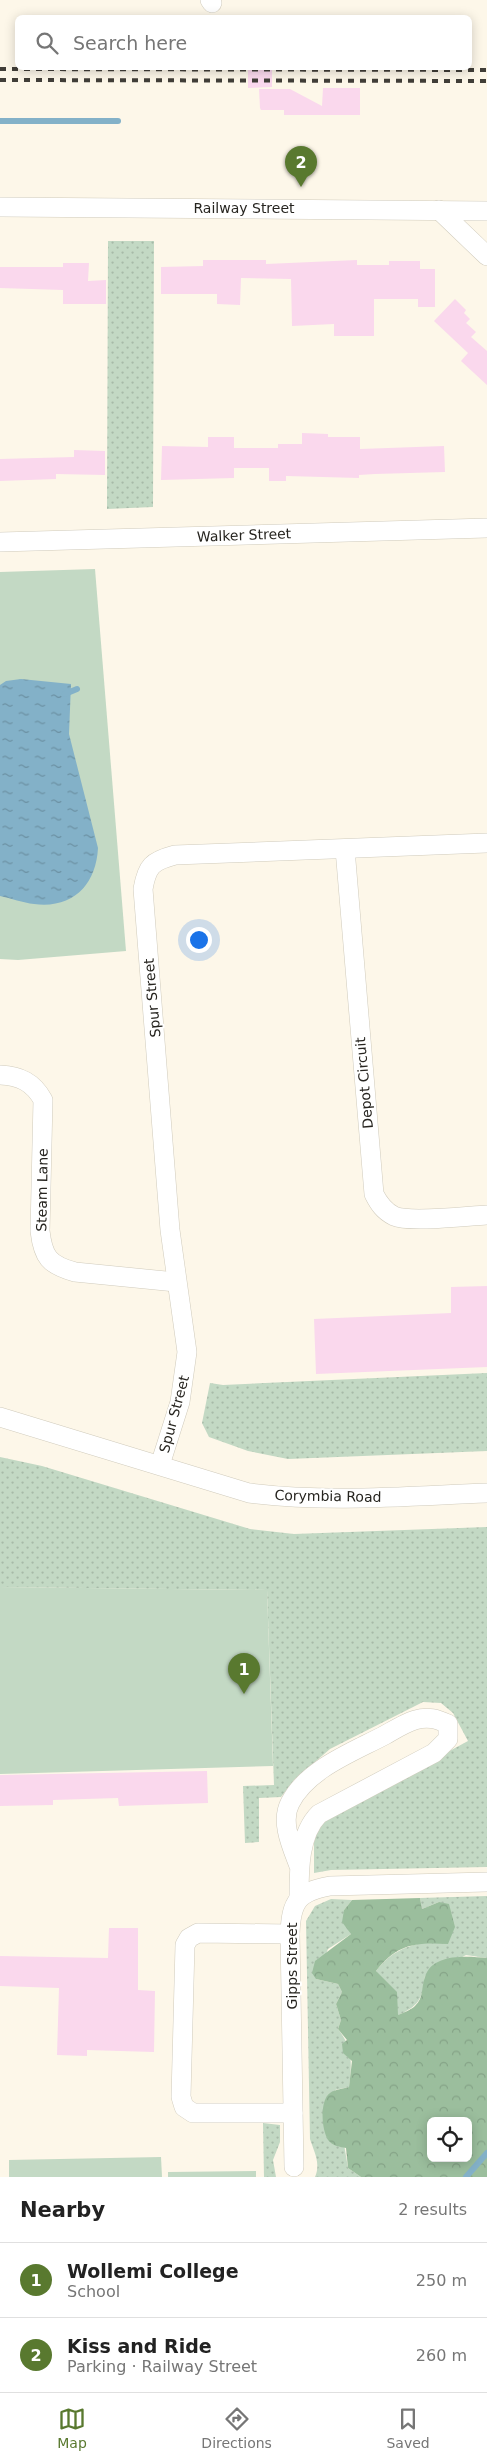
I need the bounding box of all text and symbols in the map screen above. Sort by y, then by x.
search box [15,15,472,70]
icon: search [33,29,61,57]
text: Search here [73,32,187,54]
pin: 2 [285,146,317,187]
street label: Railway Street [193,200,295,216]
street label: Walker Street [197,525,292,545]
your location [186,927,212,953]
street label: Spur Street [141,957,163,1038]
street label: Depot Circuit [352,1036,376,1129]
street label: Steam Lane [33,1148,51,1232]
street label: Spur Street [156,1373,192,1454]
street label: Corymbia Road [274,1487,382,1505]
pin: 1 [228,1653,260,1694]
street label: Gipps Street [284,1922,300,2009]
map controls [427,2117,472,2162]
button: locate [427,2117,472,2162]
text: Nearby [20,2198,105,2222]
text: 2 results [398,2200,467,2219]
text: Wollemi College [67,2260,239,2282]
text: 1 [30,2271,42,2290]
text: 250 m [416,2271,467,2290]
text: School [67,2282,120,2301]
text: Kiss and Ride [67,2335,212,2357]
text: 2 [30,2346,42,2365]
text: 260 m [416,2346,467,2365]
text: Parking · Railway Street [67,2357,257,2376]
tab: Map [57,2405,87,2451]
tab: Directions [201,2405,272,2451]
tab: Saved [386,2405,430,2451]

